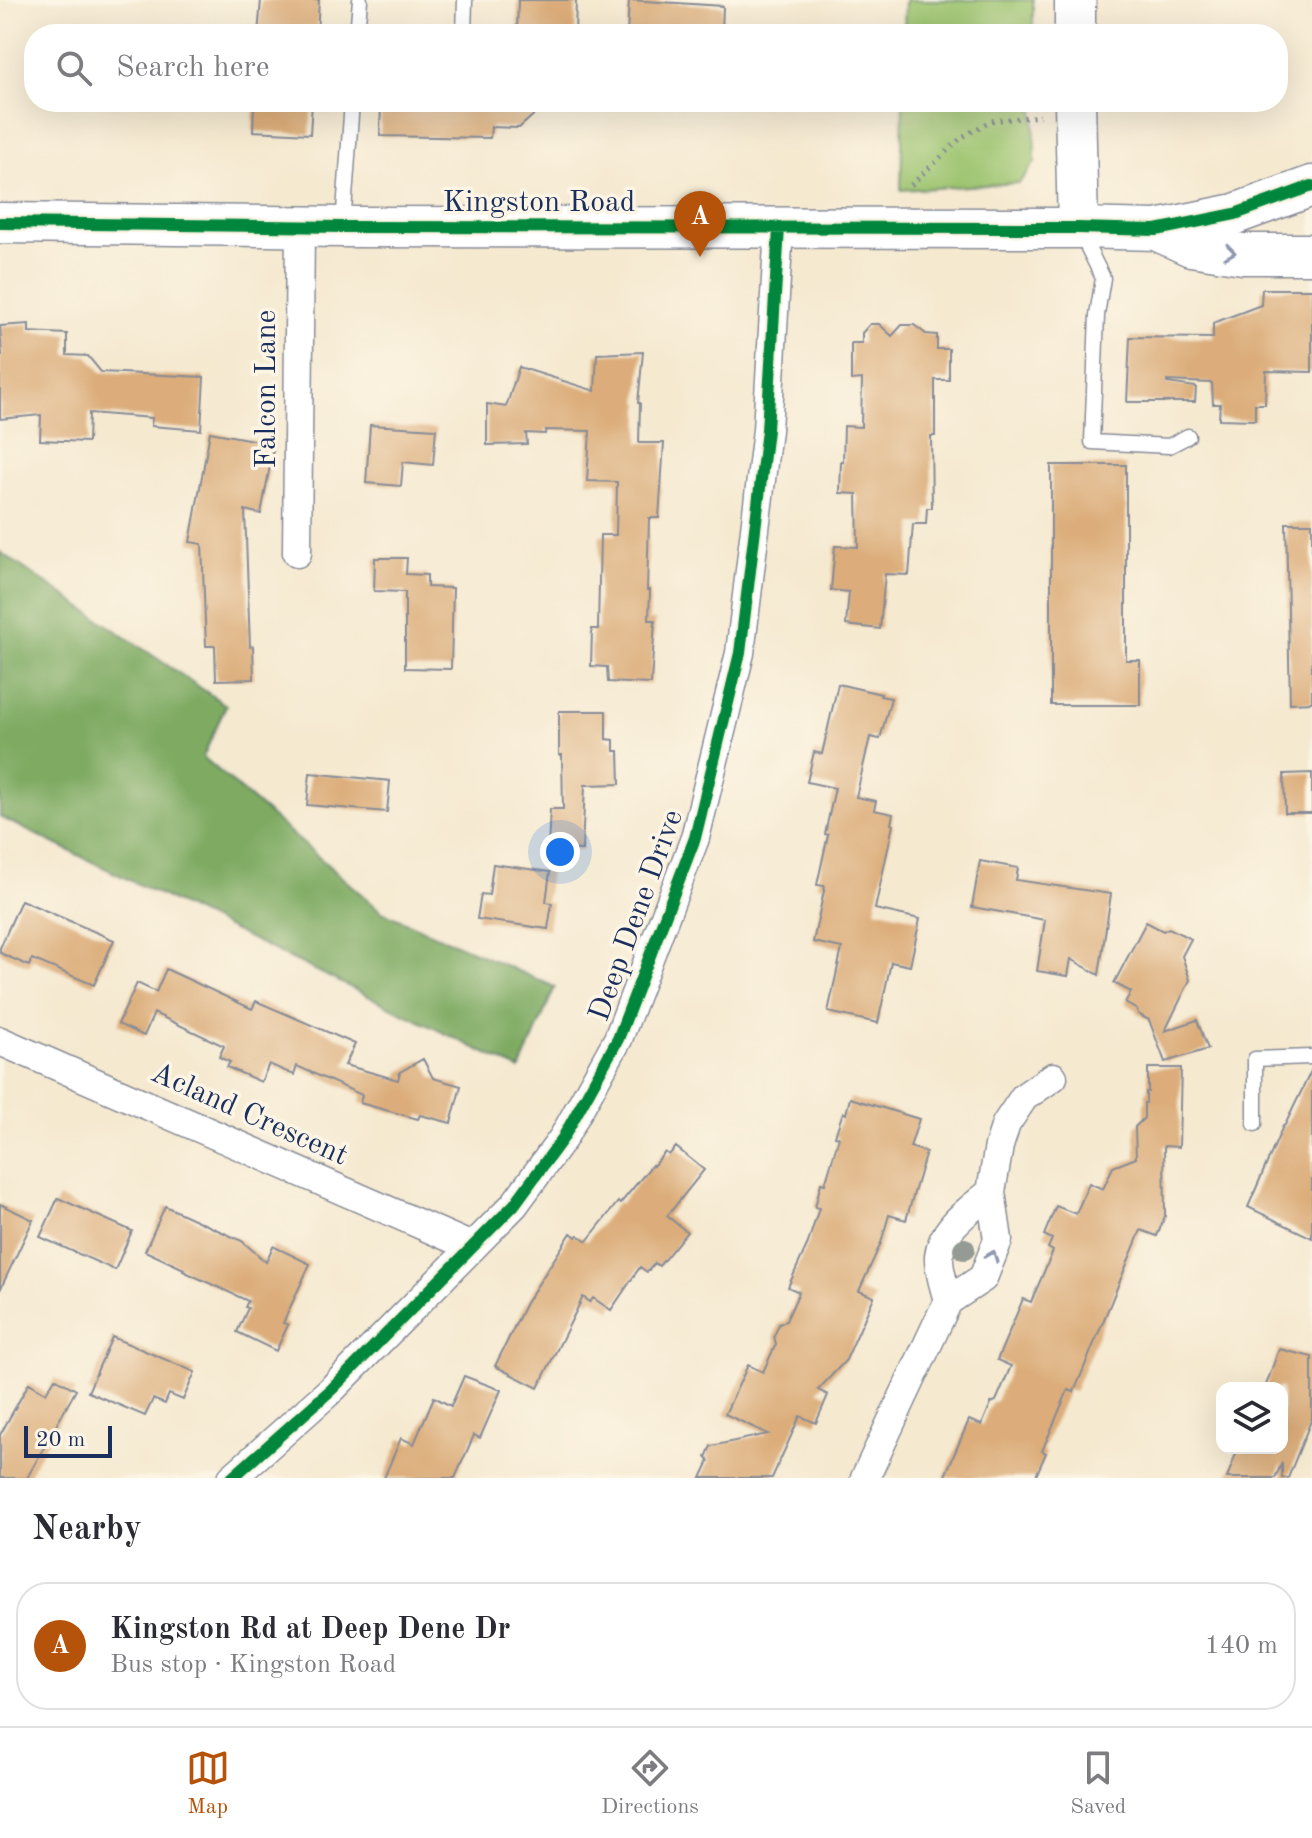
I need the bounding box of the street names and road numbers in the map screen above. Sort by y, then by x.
street label: Kingston Road [442,188,636,218]
street label: Falcon Lane [252,310,282,468]
street label: Deep Dene Drive [585,806,689,1025]
street label: Acland Crescent [146,1058,352,1172]

